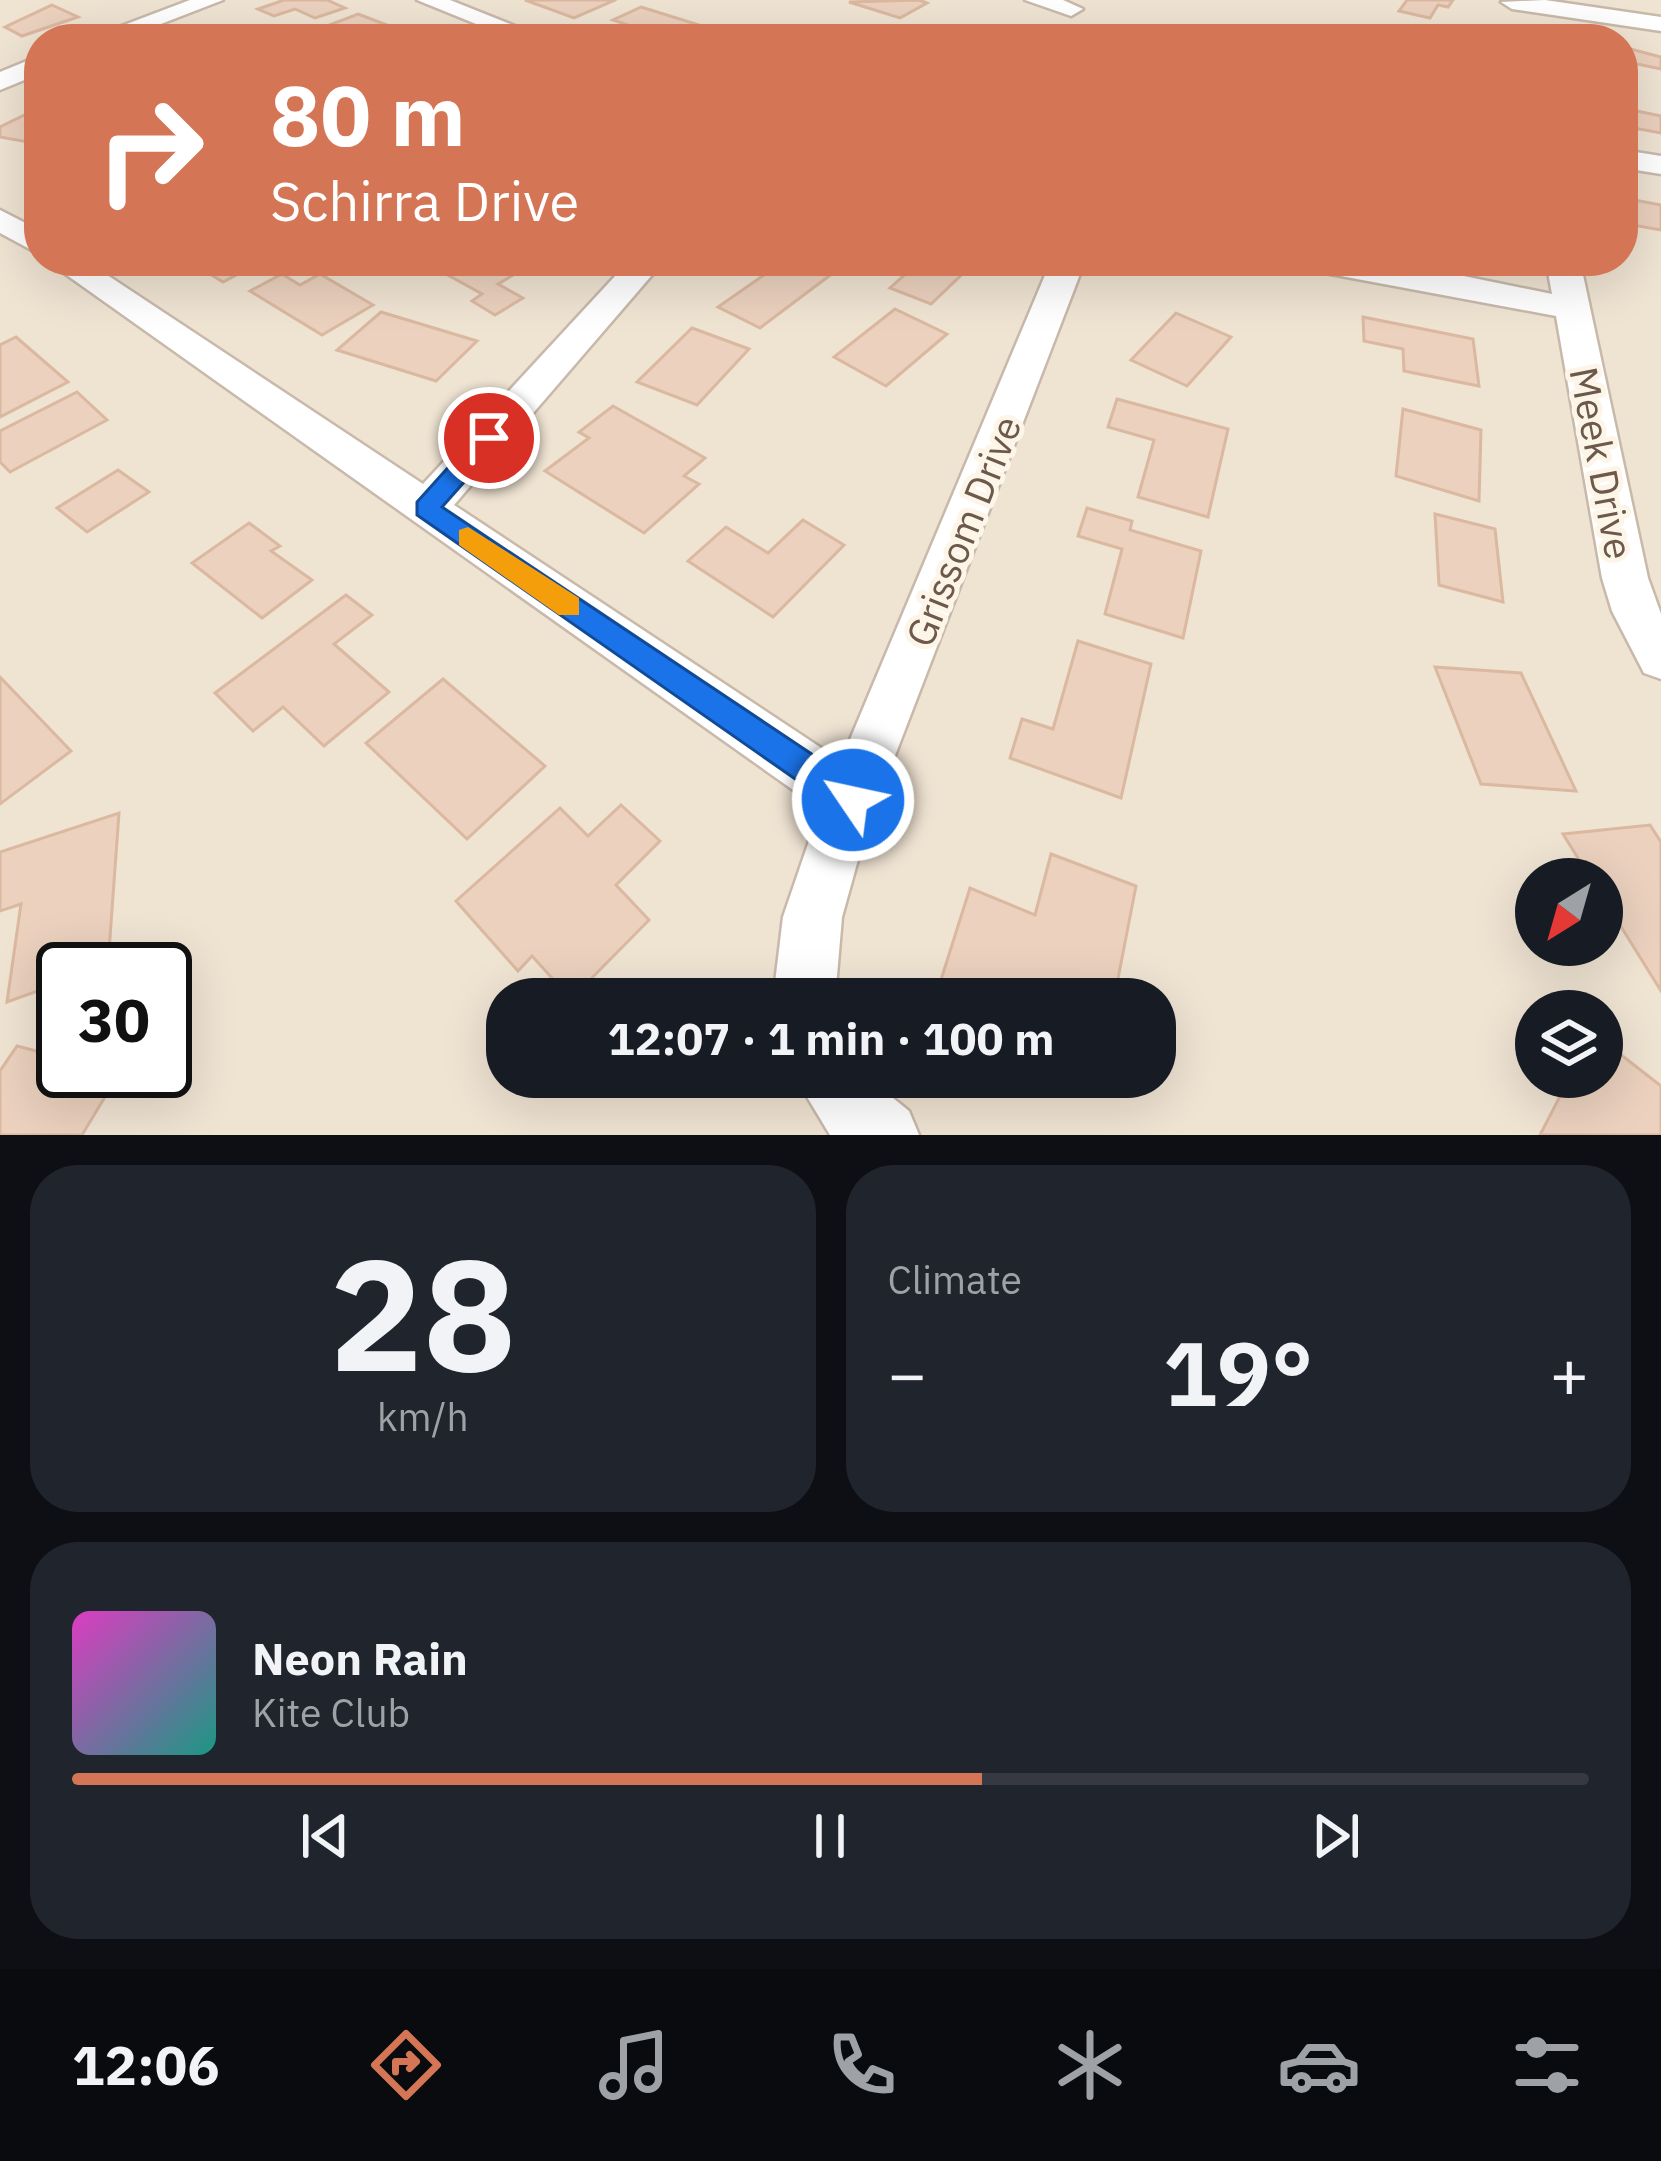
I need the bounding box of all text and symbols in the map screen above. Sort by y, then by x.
text: 80 m [270,60,466,169]
icon: right [72,72,228,228]
text: Schirra Drive [270,166,579,236]
street label: Meek Drive [1558,363,1646,563]
pin [438,387,540,489]
icon: arrive [456,405,522,471]
street label: Grissom Drive [894,408,1032,654]
position arrow [790,737,916,863]
north arrow [1515,858,1623,966]
map controls [1515,858,1623,1098]
speed limit sign: 30 [36,942,192,1098]
button: layers [1515,990,1623,1098]
text: 12:07 · 1 min · 100 m [608,1009,1054,1067]
text: 28 [329,1211,516,1414]
text: Climate [888,1254,1022,1305]
text: 19° [1163,1314,1313,1431]
text: − [888,1330,927,1416]
text: + [1549,1330,1589,1416]
text: km/h [377,1391,469,1442]
text: Neon Rain [252,1629,468,1687]
text: Kite Club [252,1687,410,1738]
icon: previous [292,1803,358,1869]
icon: pause [797,1803,863,1869]
icon: next [1303,1803,1369,1869]
icon: directions [364,2023,448,2107]
icon: music [592,2023,676,2107]
icon: phone [820,2023,904,2107]
icon: climate [1048,2023,1132,2107]
icon: car [1277,2023,1361,2107]
icon: filters [1505,2023,1589,2107]
text: 12:06 [72,2030,220,2100]

